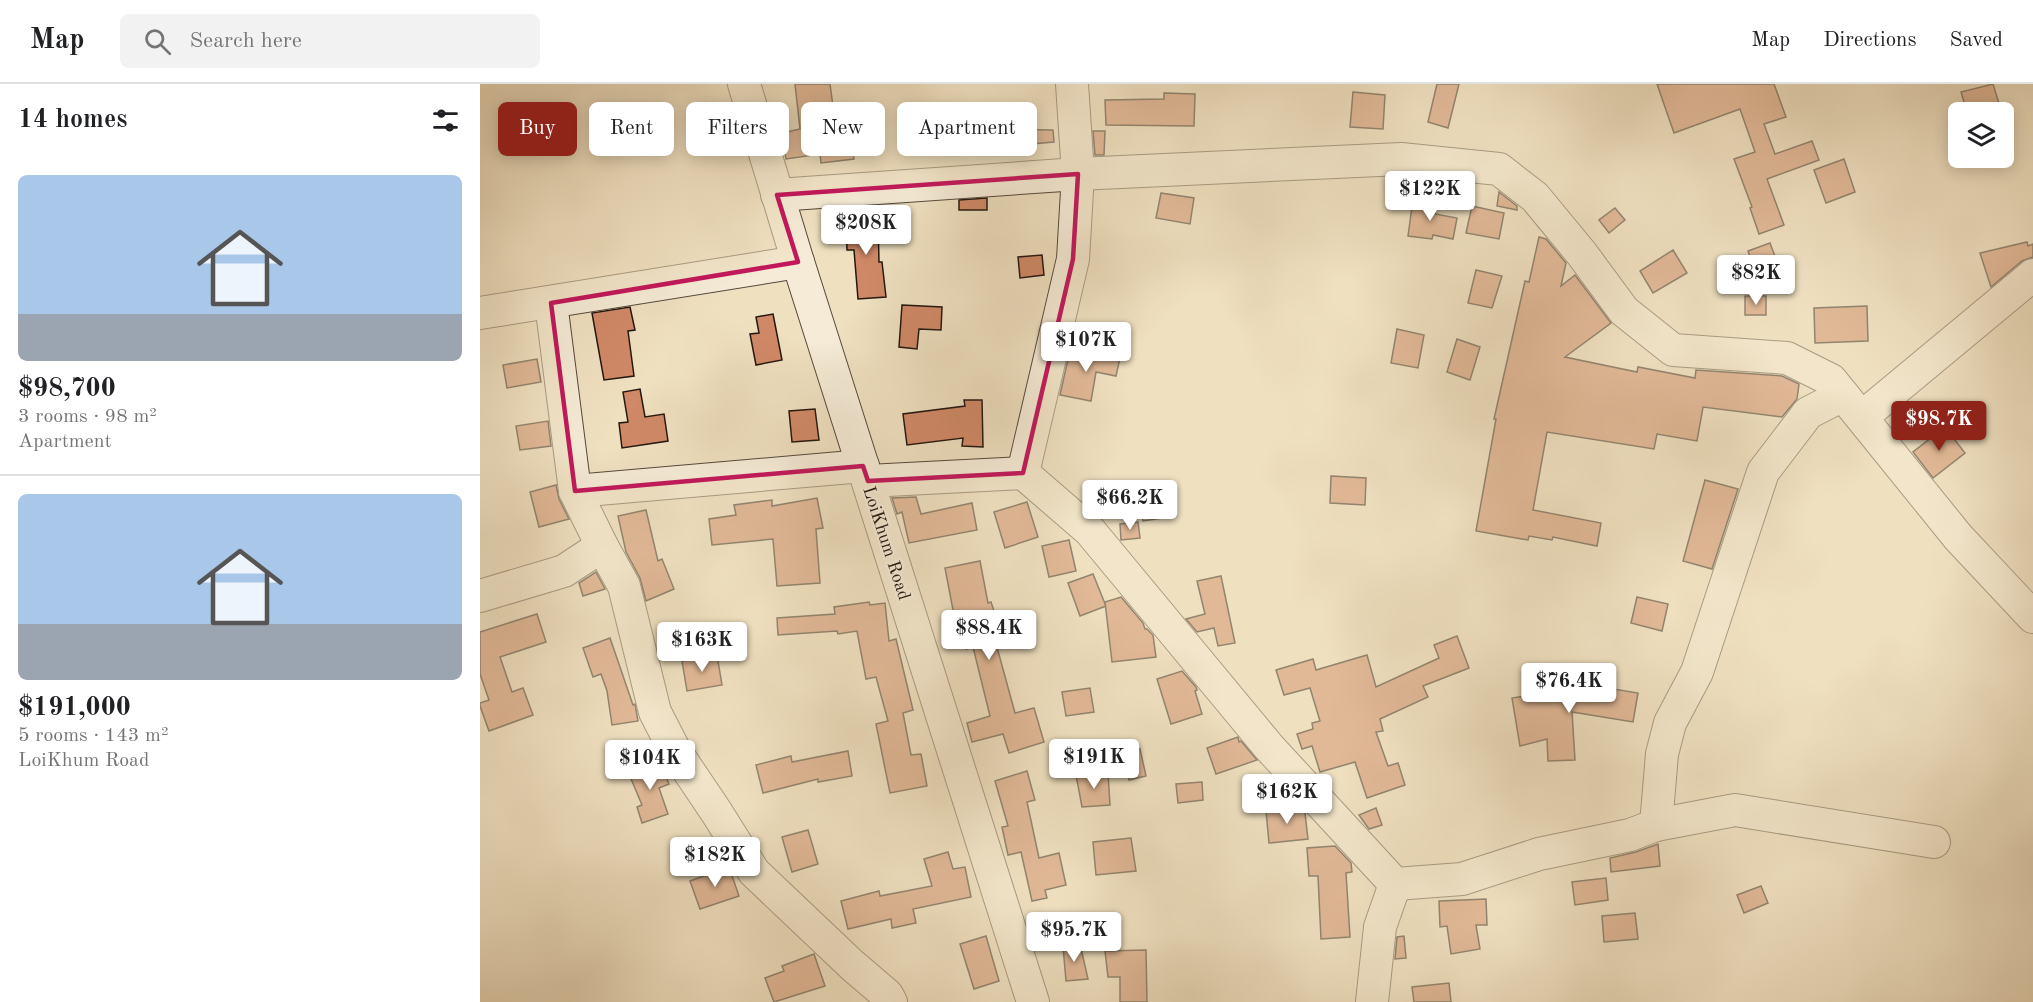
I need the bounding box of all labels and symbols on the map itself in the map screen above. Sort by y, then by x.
pin: $122K [1388,171,1472,222]
pin: $208K [824,205,908,256]
pin: $82K [1720,255,1792,306]
pin: $107K [1044,322,1128,373]
pin: $98.7K [1890,401,1988,452]
pin: $66.2K [1081,480,1179,531]
street label: LoiKhum Road [859,484,913,602]
pin: $88.4K [940,610,1038,661]
pin: $163K [660,622,744,673]
pin: $76.4K [1520,663,1618,714]
pin: $191K [1052,739,1136,790]
pin: $104K [608,740,692,791]
pin: $162K [1245,774,1329,825]
pin: $182K [673,837,757,888]
pin: $95.7K [1025,912,1123,963]

